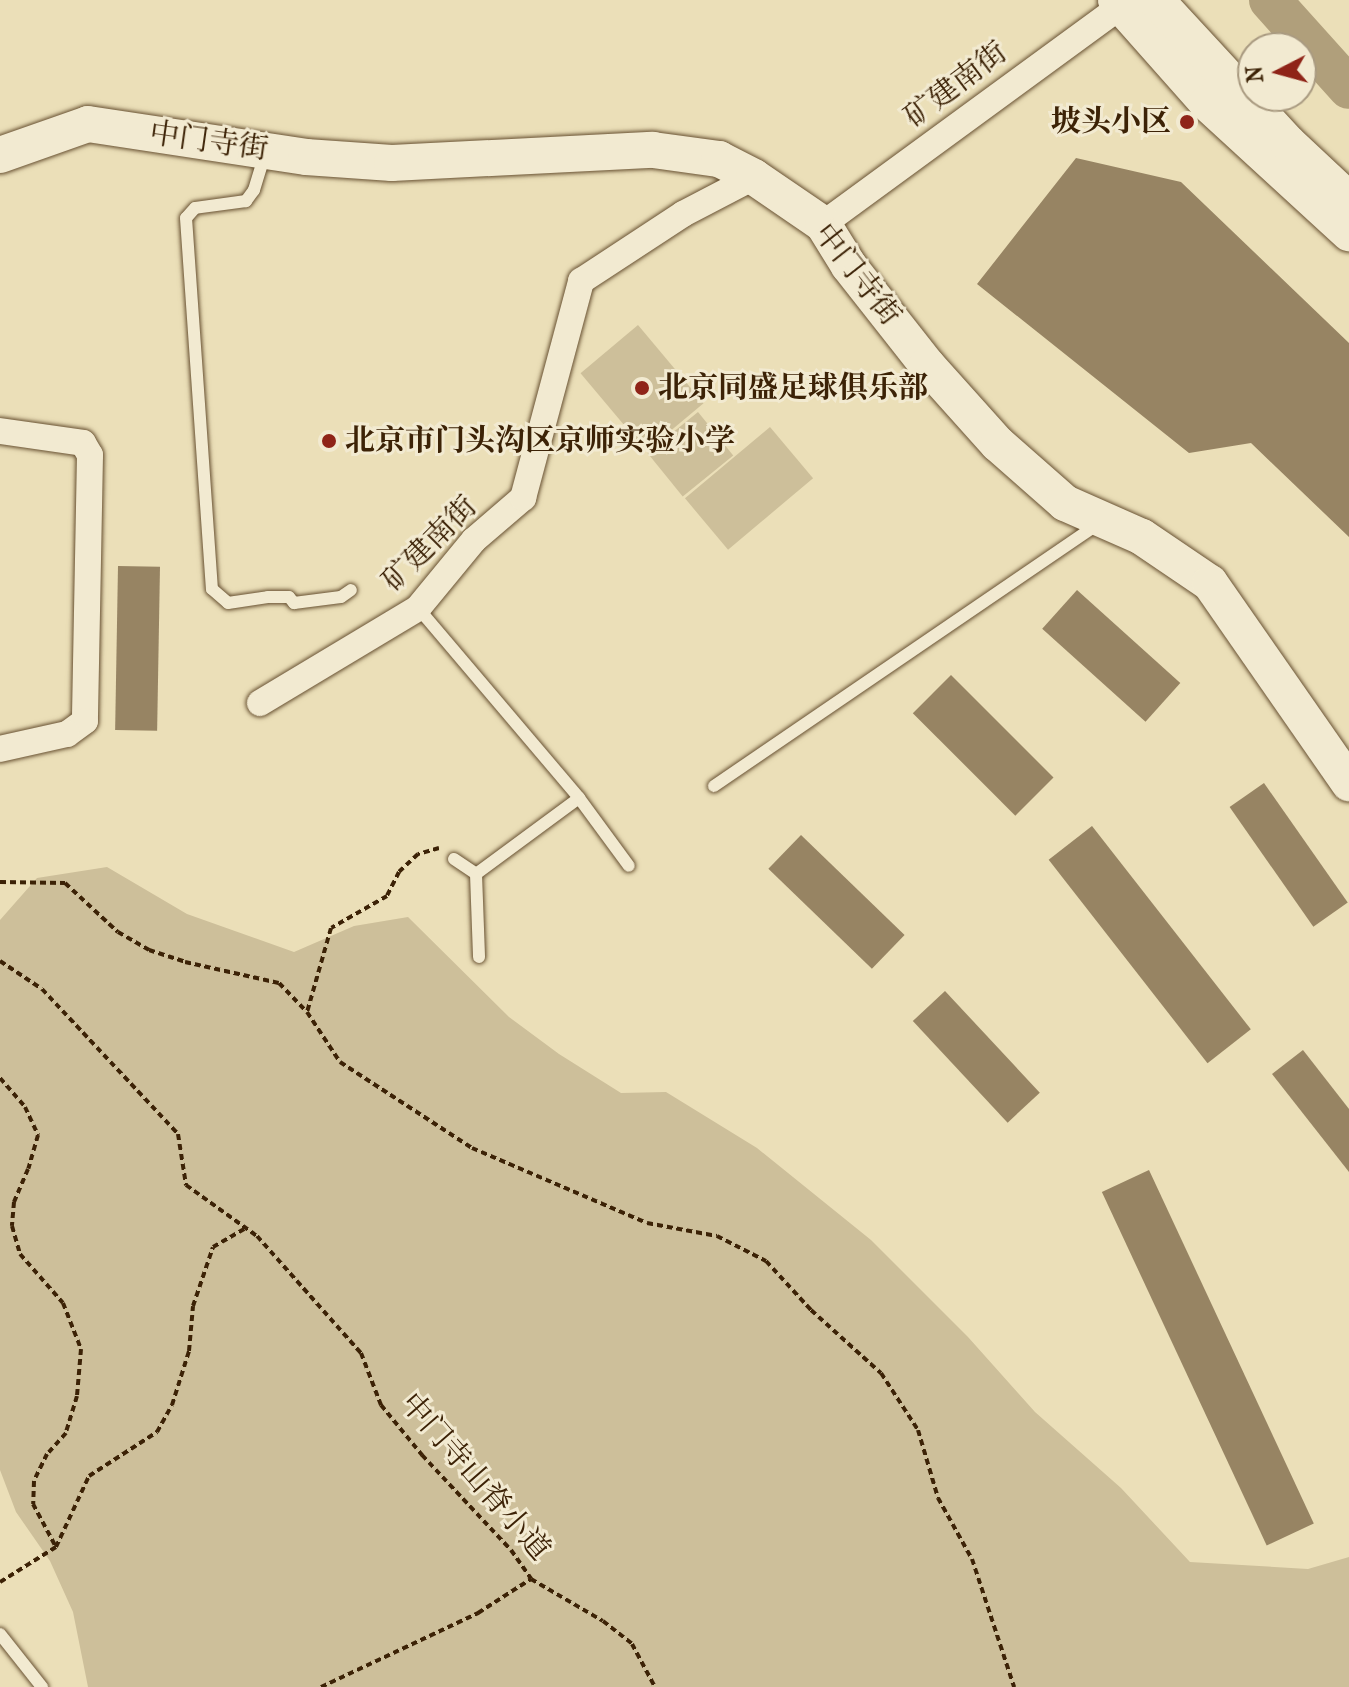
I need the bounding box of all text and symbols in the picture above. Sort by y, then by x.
north arrow [1237,32,1317,112]
street label: 矿建南街 [897,35,1015,135]
text: N [1241,65,1269,84]
place label: 坡头小区 [1051,104,1171,140]
marker: 坡头小区 [1178,113,1196,131]
street label: 中门寺街 [147,116,271,168]
street label: 中门寺街 [806,217,908,333]
place label: 北京同盛足球俱乐部 [658,370,928,406]
marker: 北京同盛足球俱乐部 [633,379,651,397]
place label: 北京市门头沟区京师实验小学 [345,423,735,459]
marker: 北京市门头沟区京师实验小学 [320,432,338,450]
street label: 矿建南街 [375,489,485,599]
street label: 中门寺山脊小道 [393,1386,557,1568]

